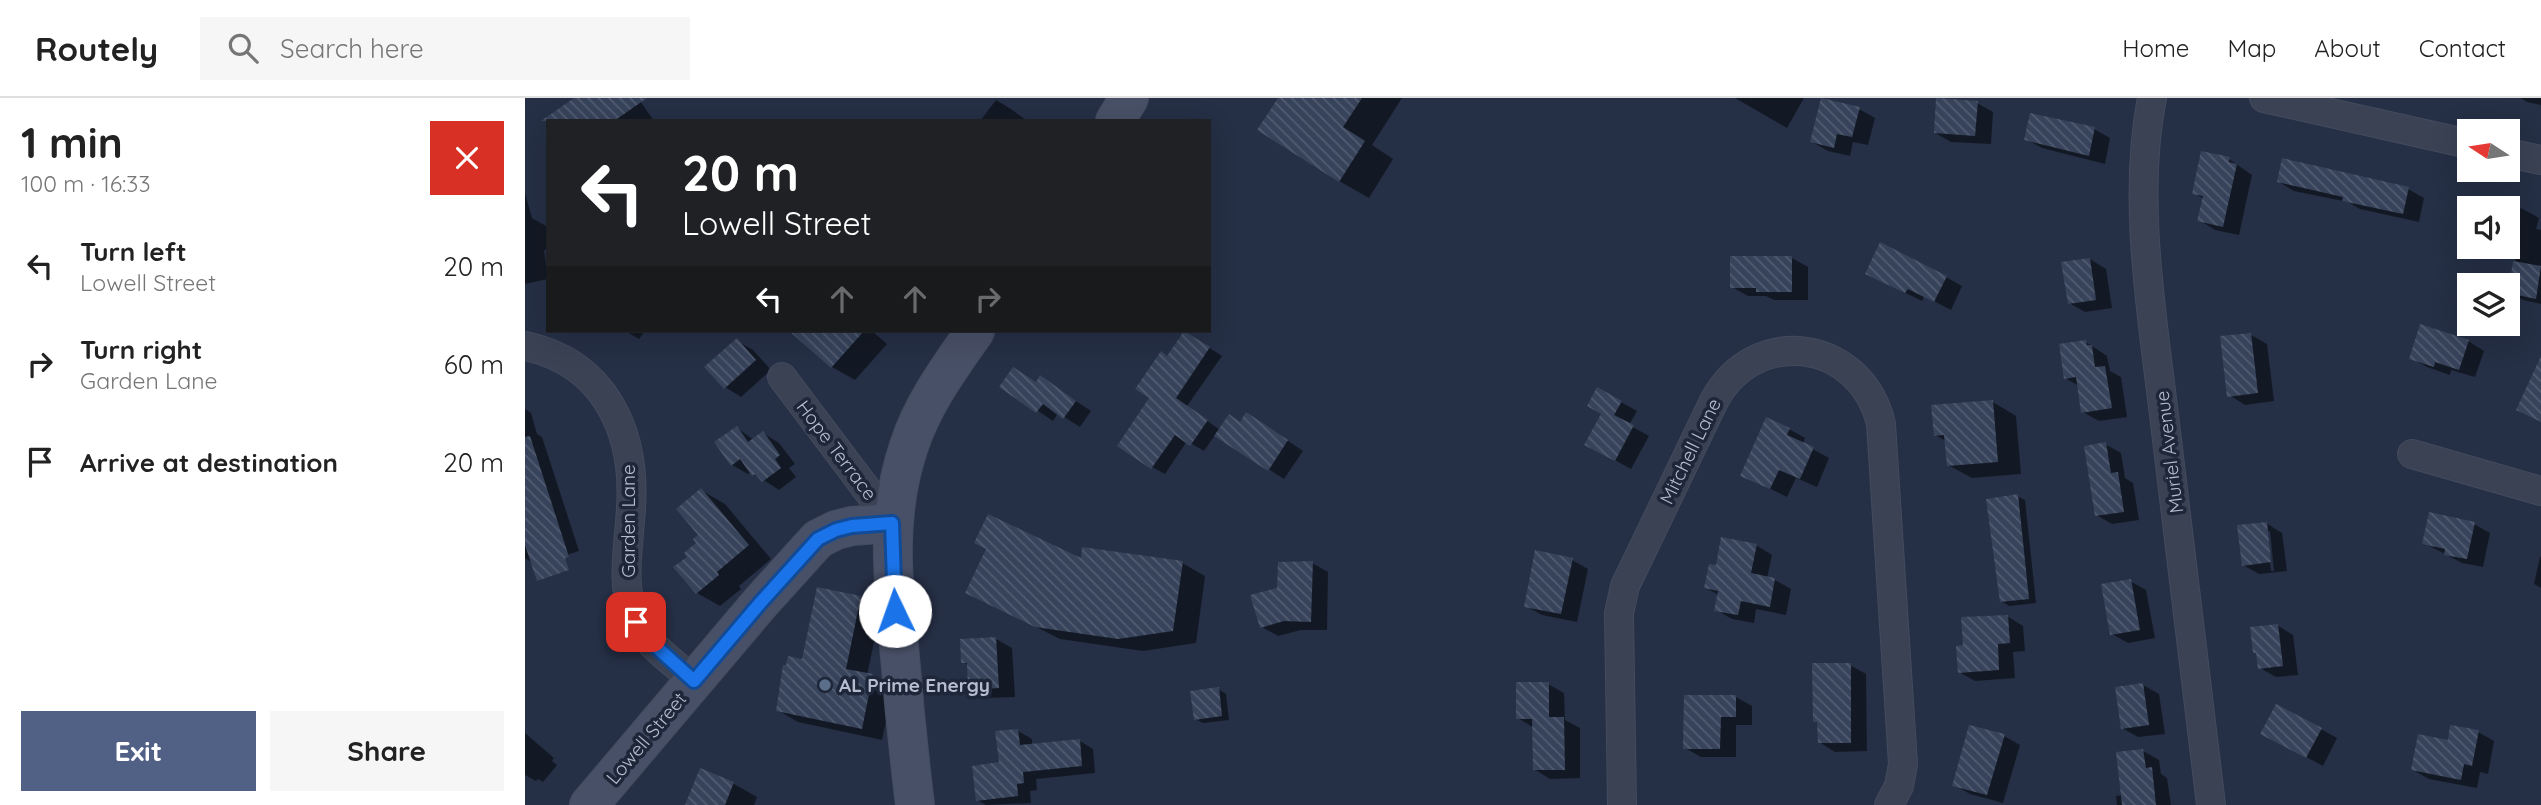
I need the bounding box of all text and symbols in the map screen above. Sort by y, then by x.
search box [200,17,690,80]
text: Routely [35,28,158,69]
icon: search [224,29,262,67]
text: Search here [280,32,424,65]
text: Home [2122,33,2189,63]
text: Map [2227,33,2276,63]
text: About [2314,33,2381,63]
text: Contact [2419,33,2506,63]
text: 1 min [21,116,123,169]
north arrow [2457,119,2520,182]
map controls [2457,119,2520,336]
button: close [430,121,504,195]
text: 20 m [682,142,799,203]
icon: left [567,147,658,238]
text: 100 m · 16:33 [21,169,150,198]
button: sound [2457,196,2520,259]
text: Lowell Street [682,203,871,243]
text: Turn left [80,235,187,268]
icon: left [21,247,59,285]
text: 20 m [443,250,504,283]
text: Lowell Street [80,268,216,297]
button: layers [2457,273,2520,336]
icon: left [750,280,788,318]
icon: ahead [823,280,861,318]
icon: ahead [896,280,934,318]
icon: right [969,280,1007,318]
text: Turn right [80,333,202,366]
icon: right [21,345,59,383]
text: 60 m [444,348,504,381]
text: Garden Lane [80,366,218,395]
street label: Muriel Avenue [2150,389,2188,515]
street label: Mitchell Lane [1654,394,1726,508]
street label: Hope Terrace [792,395,882,505]
icon: arrive [21,443,59,481]
text: Arrive at destination [80,446,338,479]
text: 20 m [443,446,504,479]
street label: Garden Lane [616,464,640,578]
position arrow [858,574,932,648]
pin [606,592,666,652]
icon: arrive [617,603,655,641]
place label: AL Prime Energy [839,673,990,697]
marker: AL Prime Energy [817,677,833,693]
street label: Lowell Street [601,687,691,789]
button: Exit [21,711,256,791]
button: Share [270,711,504,791]

